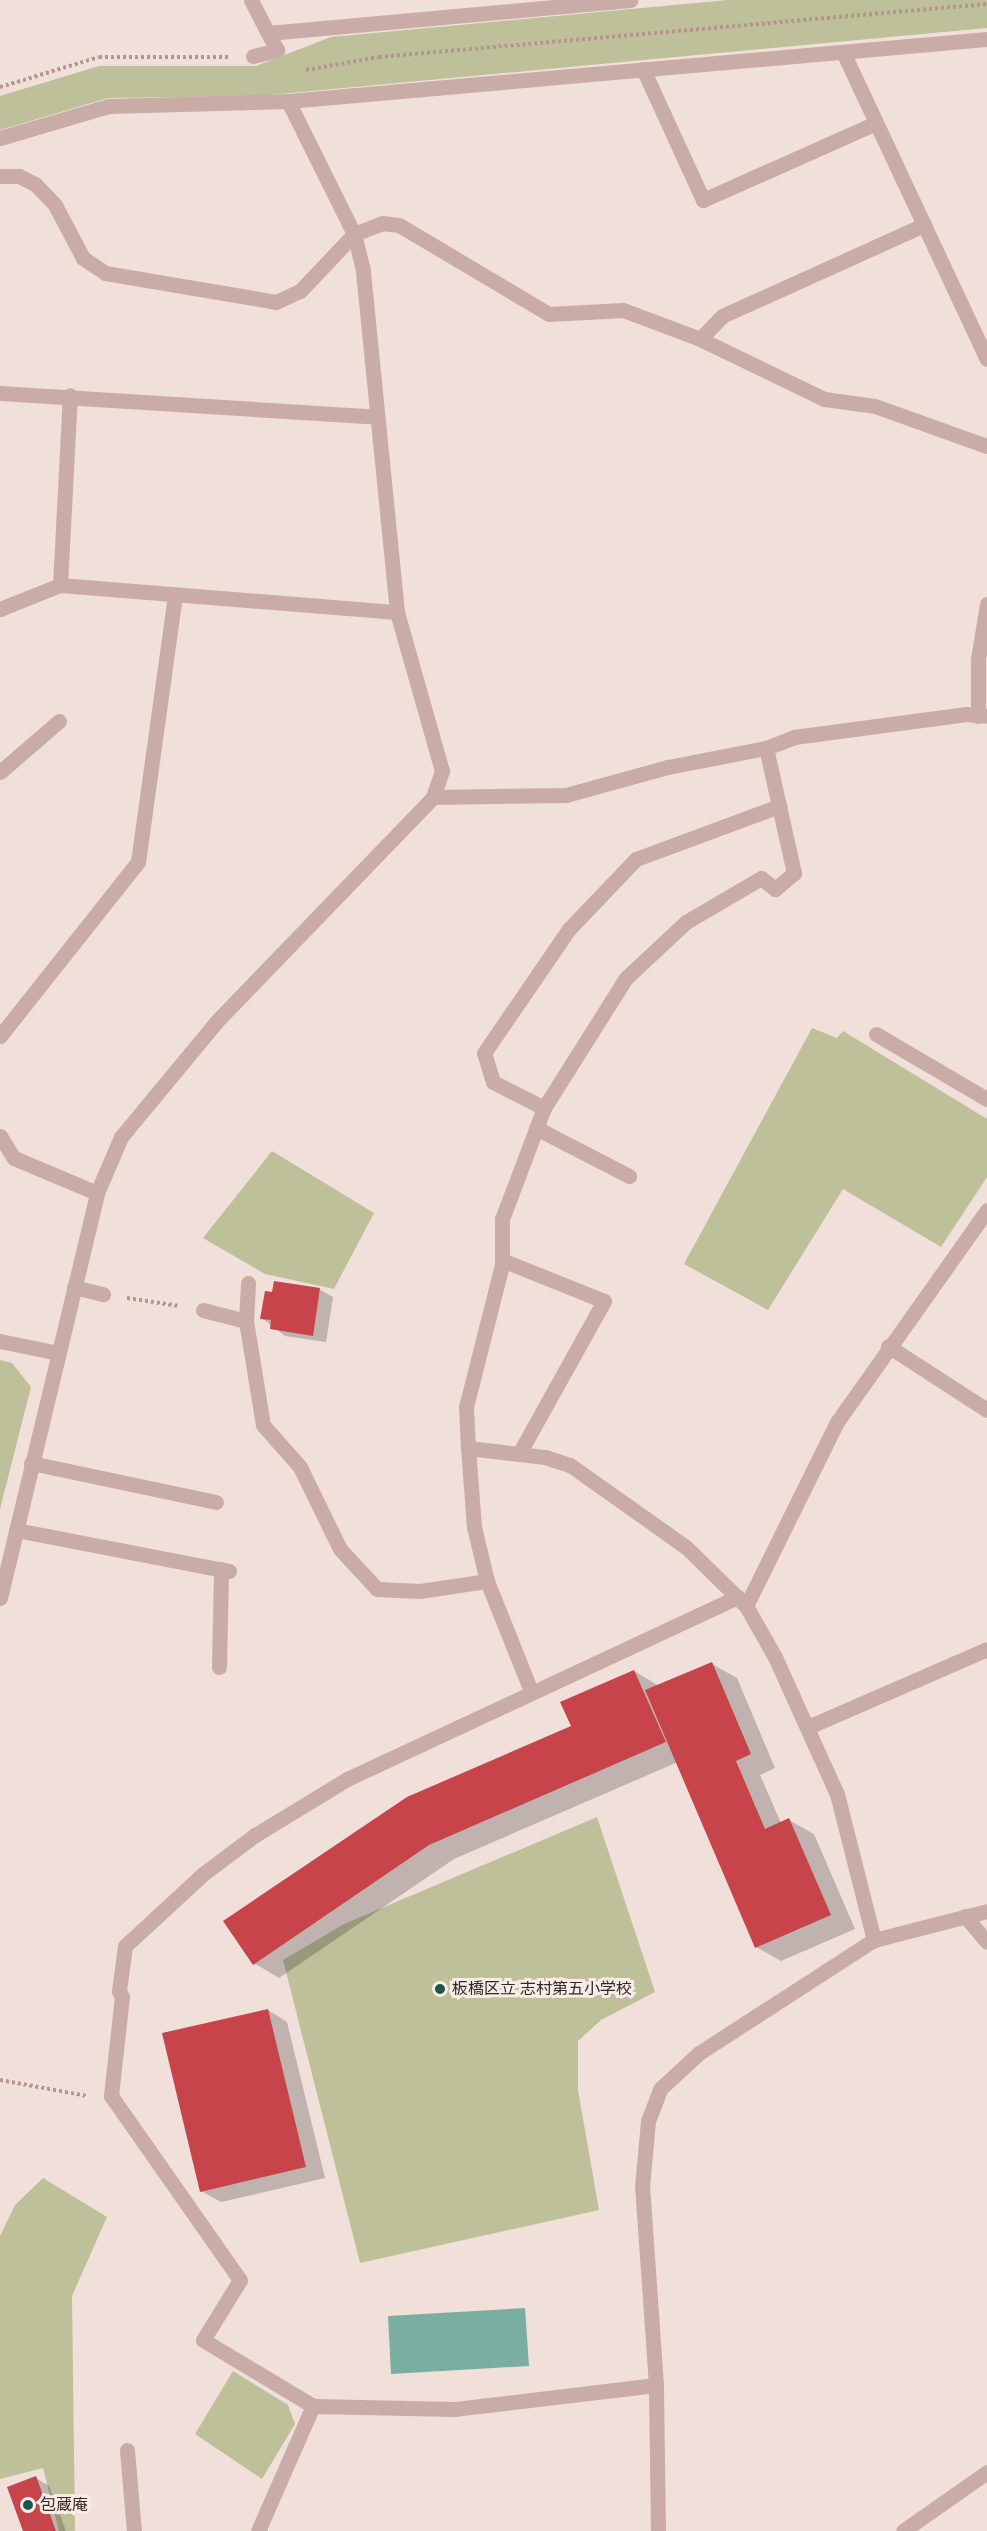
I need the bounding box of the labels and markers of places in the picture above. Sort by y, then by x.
place label: 板橋区立 志村第五小学校 [452,1979,632,1999]
marker: 板橋区立 志村第五小学校 [433,1982,447,1996]
place label: 包蔵庵 [40,2495,88,2515]
marker: 包蔵庵 [21,2498,35,2512]

